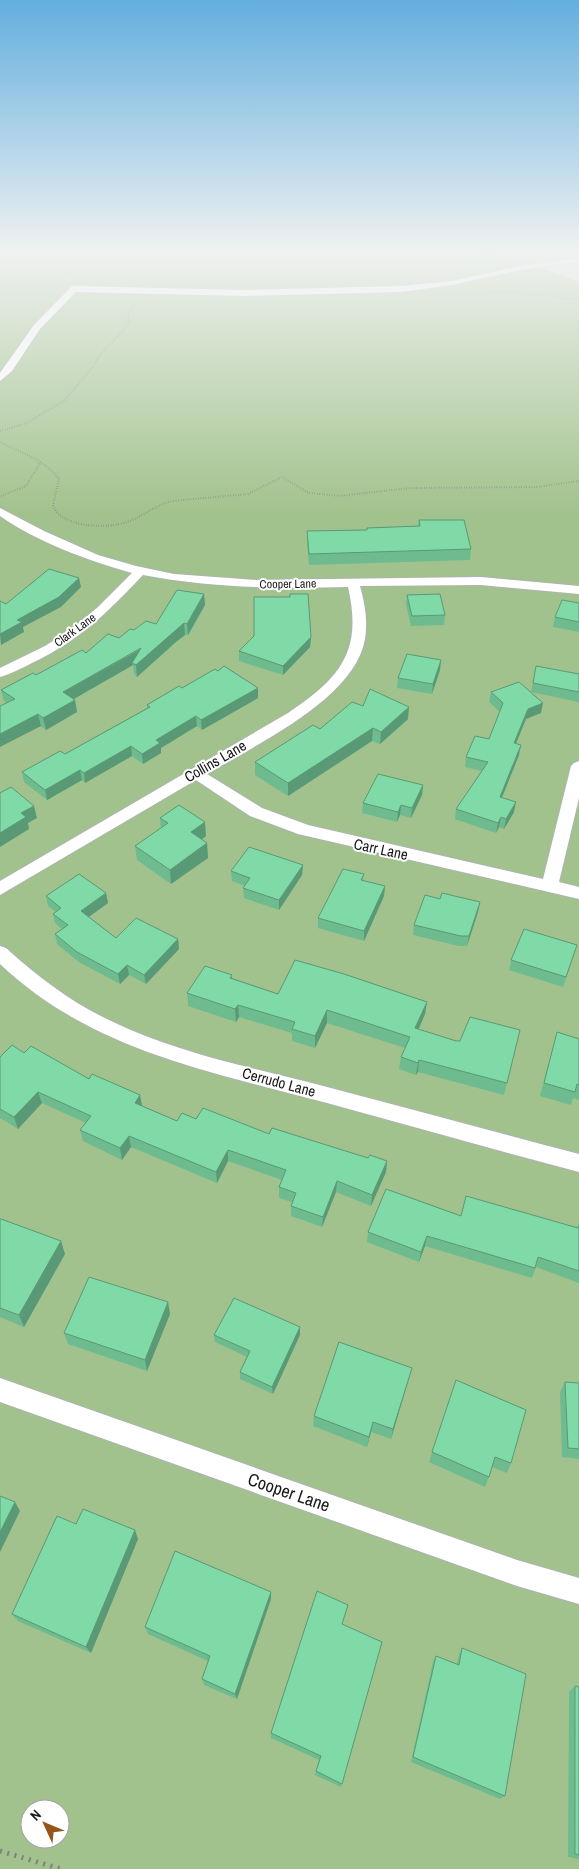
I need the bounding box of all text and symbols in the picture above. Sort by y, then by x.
street label: Cooper Lane [259,576,317,592]
street label: Clark Lane [51,610,99,650]
street label: Collins Lane [180,735,250,787]
street label: Carr Lane [352,833,410,865]
street label: Cerrudo Lane [240,1062,318,1102]
street label: Cooper Lane [245,1466,333,1518]
north arrow [20,1799,70,1849]
text: N [26,1806,45,1824]

